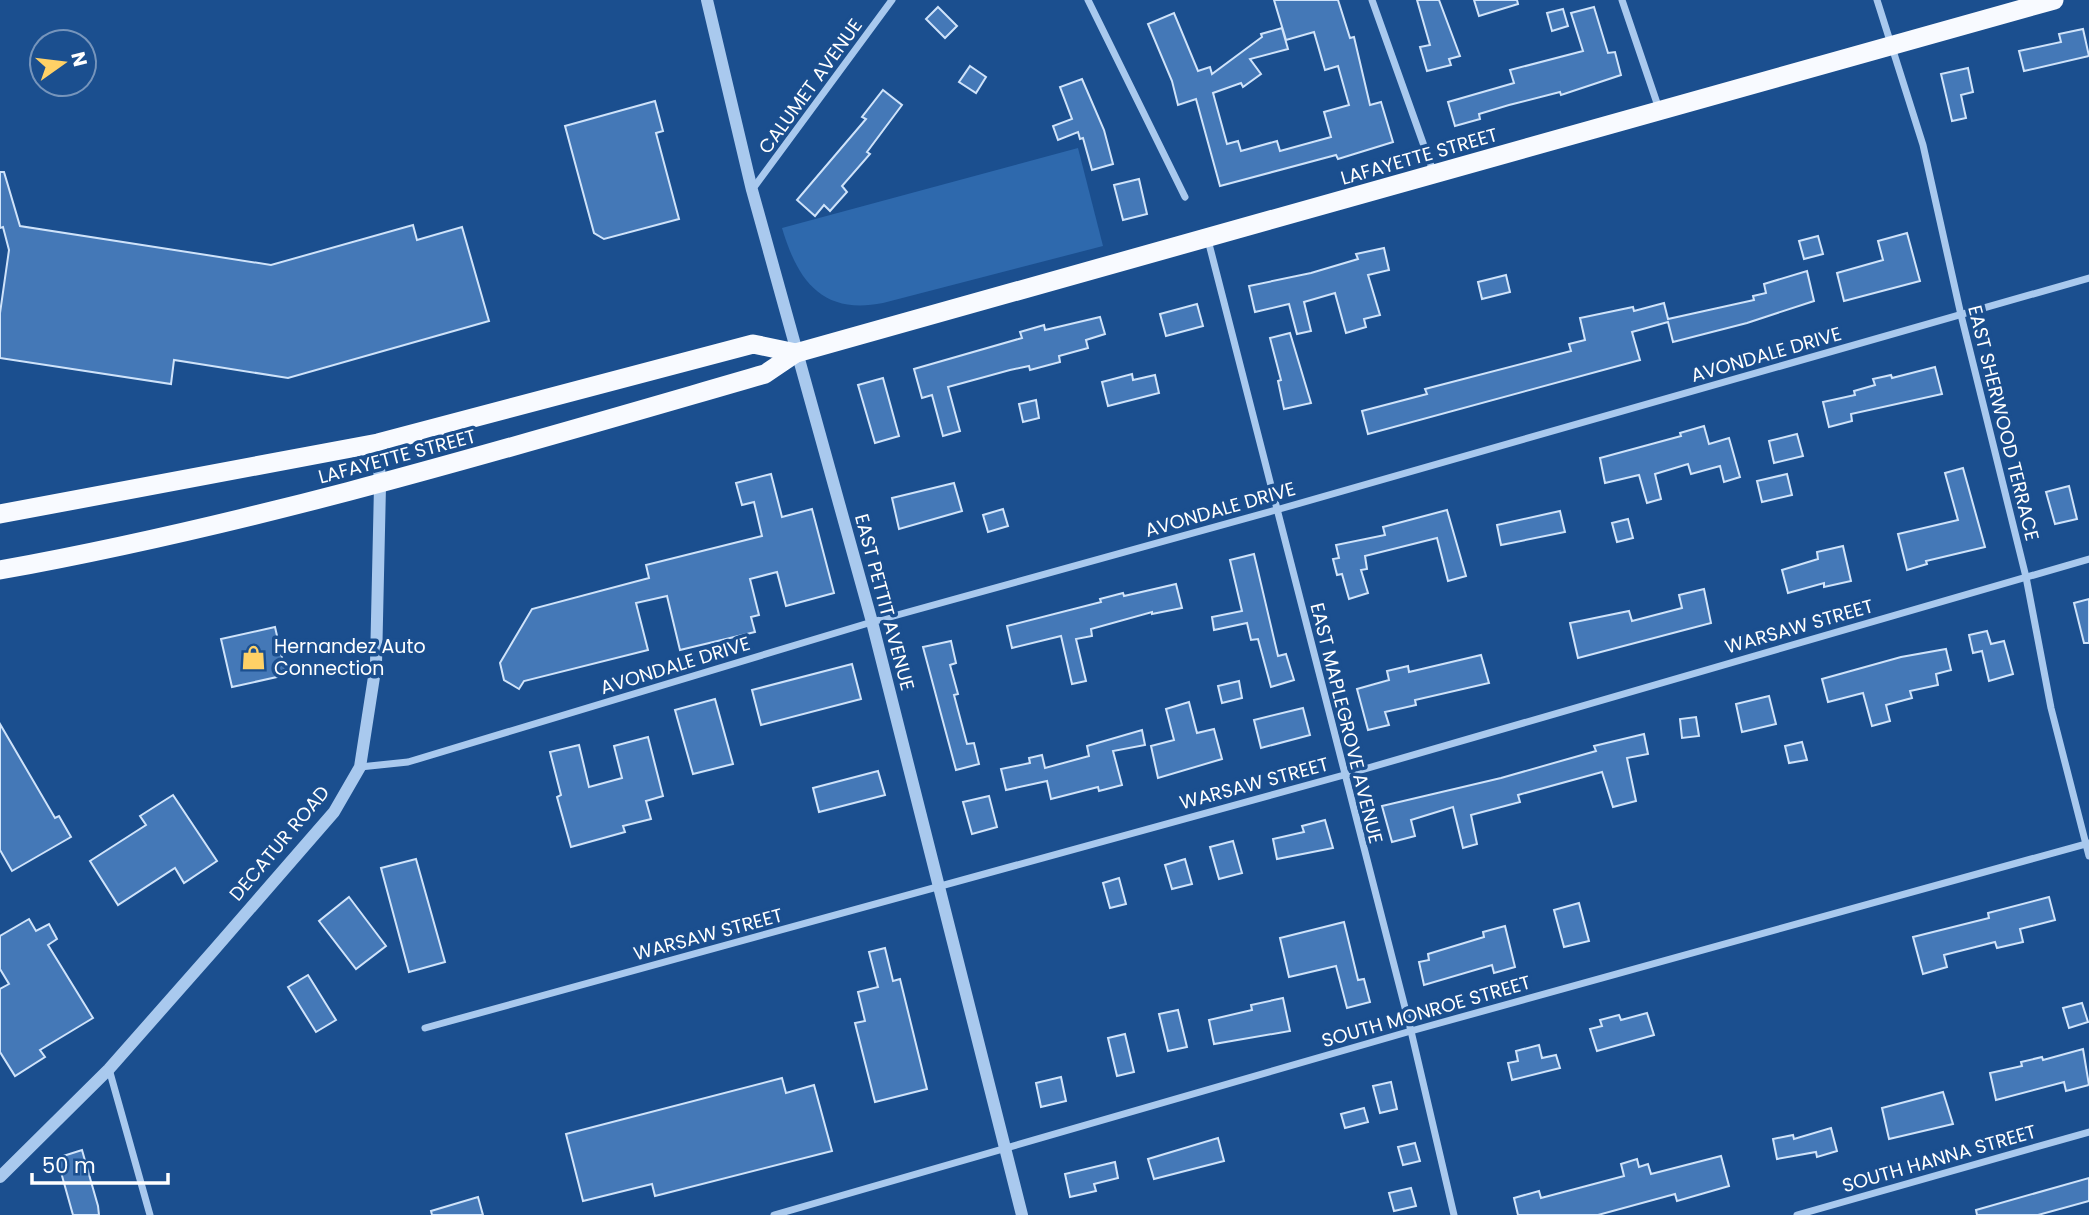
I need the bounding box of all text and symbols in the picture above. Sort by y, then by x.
street label: CALUMET AVENUE [752,13,869,159]
north arrow [28,28,98,98]
text: N [64,49,94,69]
street label: LAFAYETTE STREET [1337,121,1501,192]
street label: EAST SHERWOOD TERRACE [1961,302,2046,544]
street label: AVONDALE DRIVE [1688,320,1845,389]
street label: LAFAYETTE STREET [315,422,479,491]
street label: AVONDALE DRIVE [1142,475,1299,544]
street label: EAST PETTIT AVENUE [848,511,921,693]
street label: WARSAW STREET [1722,592,1877,661]
street label: EAST MAPLEGROVE AVENUE [1303,600,1390,846]
street label: AVONDALE DRIVE [597,630,753,701]
place label: Hernandez Auto Connection [274,633,426,682]
shop icon: Hernandez Auto Connection [240,643,268,671]
street label: WARSAW STREET [1177,751,1332,816]
street label: DECATUR ROAD [223,780,336,907]
street label: WARSAW STREET [631,902,786,967]
street label: SOUTH MONROE STREET [1319,969,1534,1054]
street label: SOUTH HANNA STREET [1839,1118,2039,1199]
scale bar [32,1142,168,1186]
text: 50 m [42,1151,96,1180]

